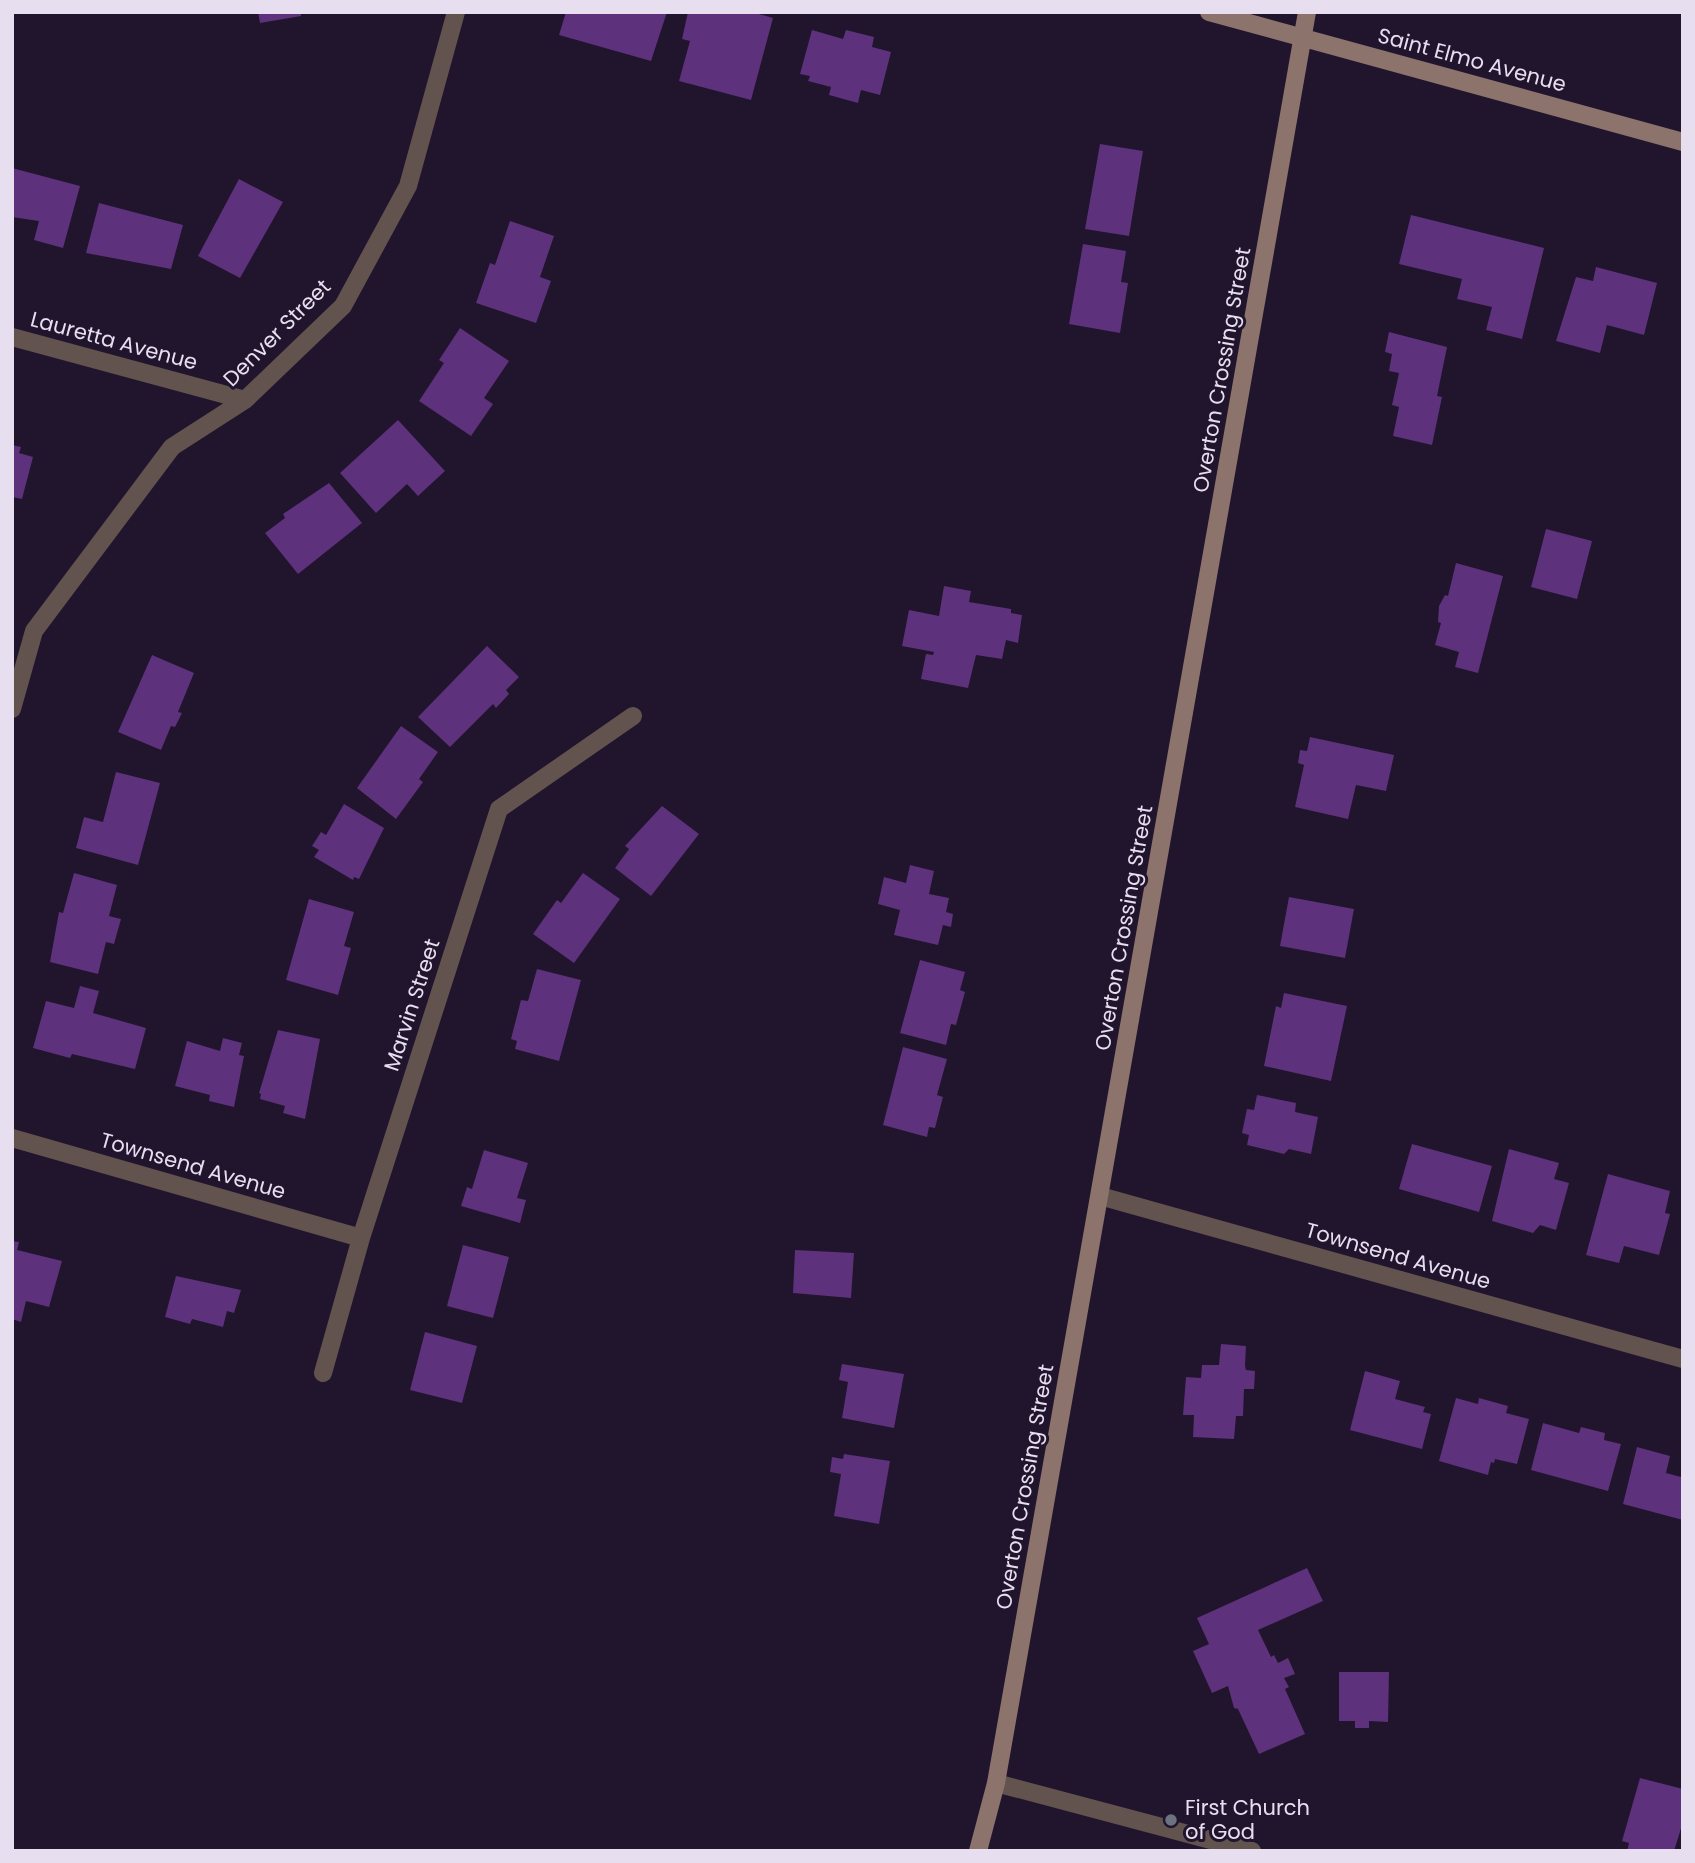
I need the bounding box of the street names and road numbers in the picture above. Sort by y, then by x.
street label: Saint Elmo Avenue [1375,20,1570,99]
street label: Overton Crossing Street [1186,245,1257,495]
street label: Denver Street [217,273,337,393]
street label: Lauretta Avenue [28,304,201,377]
street label: Overton Crossing Street [1088,803,1159,1053]
street label: Marvin Street [376,935,447,1075]
street label: Townsend Avenue [97,1125,289,1206]
street label: Townsend Avenue [1302,1215,1494,1296]
street label: Overton Crossing Street [989,1362,1060,1612]

